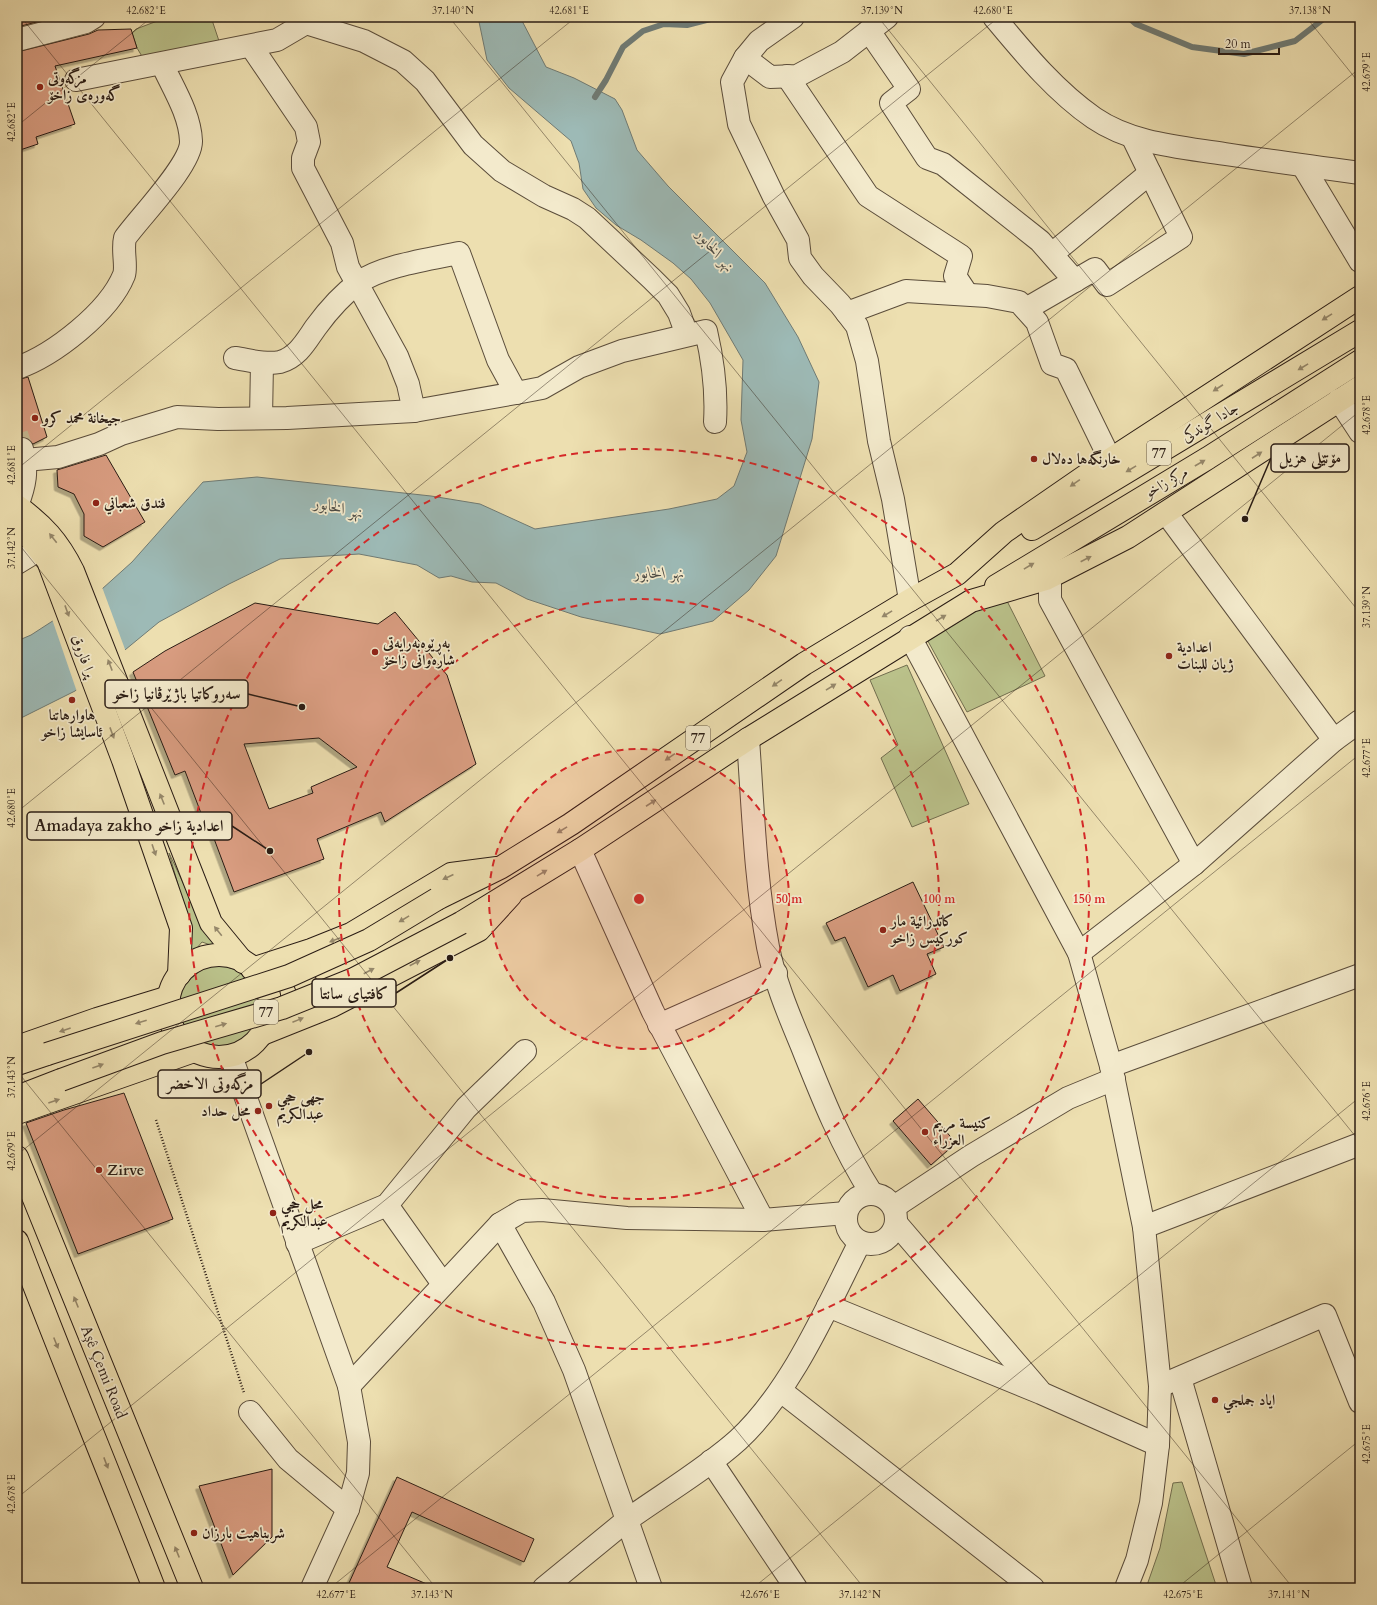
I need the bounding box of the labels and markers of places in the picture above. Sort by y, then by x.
place label: مزگەوتی گەورەی زاخۆ [46,67,120,105]
marker: مزگەوتی گەورەی زاخۆ [35,82,45,92]
place label: جيخانة محمد كرو [41,408,121,428]
marker: جيخانة محمد كرو [30,413,40,423]
callout: مۆتێلی هزیل [1271,444,1349,472]
place label: خارنگەها دەلال [1042,449,1121,469]
marker: خارنگەها دەلال [1029,454,1039,464]
place label: فندق شعباني [103,493,166,515]
marker: فندق شعباني [91,498,101,508]
place label: بەڕێوەبەرایەتی شارەوانی زاخۆ [381,633,455,670]
place label: اعدادية ژیان للبنات [1177,637,1234,674]
marker: بەڕێوەبەرایەتی شارەوانی زاخۆ [370,647,380,657]
marker: اعدادية ژیان للبنات [1164,651,1174,661]
callout: سه‌روكاتيا باژێرڤانيا زاخو [105,680,248,708]
marker: هاوارهاتنا ئاسایشا زاخو [67,695,77,705]
place label: هاوارهاتنا ئاسایشا زاخو [40,705,103,742]
callout: Amadaya zakho اعدادية زاخو [27,812,232,840]
centre of rings [632,892,646,906]
place label: كاتدرائية مار كوركيس زاخو [889,911,968,948]
marker: كاتدرائية مار كوركيس زاخو [878,925,888,935]
callout: کافتیای سانتا [312,979,396,1007]
callout: مزگەوتی الاخضر [158,1070,261,1098]
place label: جهى حجي عبدالكريم [277,1087,325,1127]
place label: محل حداد [201,1101,251,1122]
marker: جهى حجي عبدالكريم [264,1101,274,1111]
marker: محل حداد [253,1106,263,1116]
place label: كنيسة مريم العزراء [933,1113,991,1150]
marker: كنيسة مريم العزراء [920,1127,930,1137]
place label: Zirve [107,1160,144,1180]
marker: Zirve [94,1165,104,1175]
place label: محل حجي عبدالكريم [281,1194,328,1234]
marker: محل حجي عبدالكريم [268,1208,278,1218]
place label: اياد جملجي [1223,1390,1275,1414]
marker: اياد جملجي [1210,1395,1220,1405]
place label: شريناهيت بارزان [202,1523,285,1544]
marker: شريناهيت بارزان [189,1528,199,1538]

